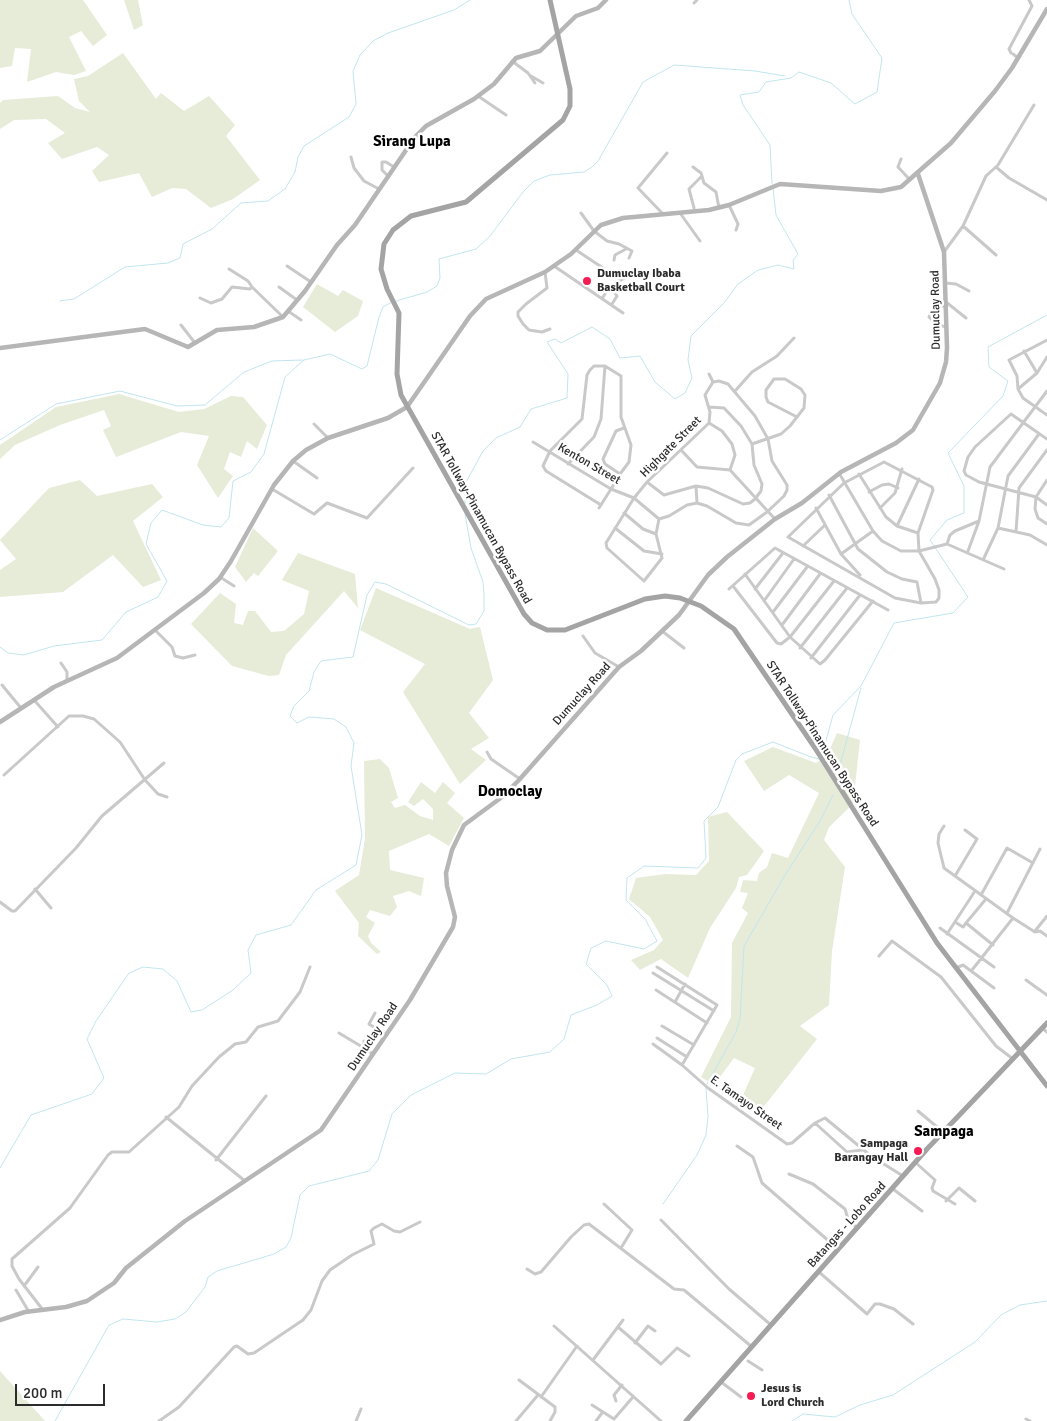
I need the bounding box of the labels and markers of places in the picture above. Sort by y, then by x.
place label: Dumuclay Ibaba Basketball Court [597,267,685,295]
marker: Dumuclay Ibaba Basketball Court [581,275,593,287]
place label: Sampaga Barangay Hall [834,1137,908,1165]
marker: Sampaga Barangay Hall [912,1145,924,1157]
place label: Jesus is Lord Church [761,1382,824,1410]
marker: Jesus is Lord Church [745,1390,757,1402]

